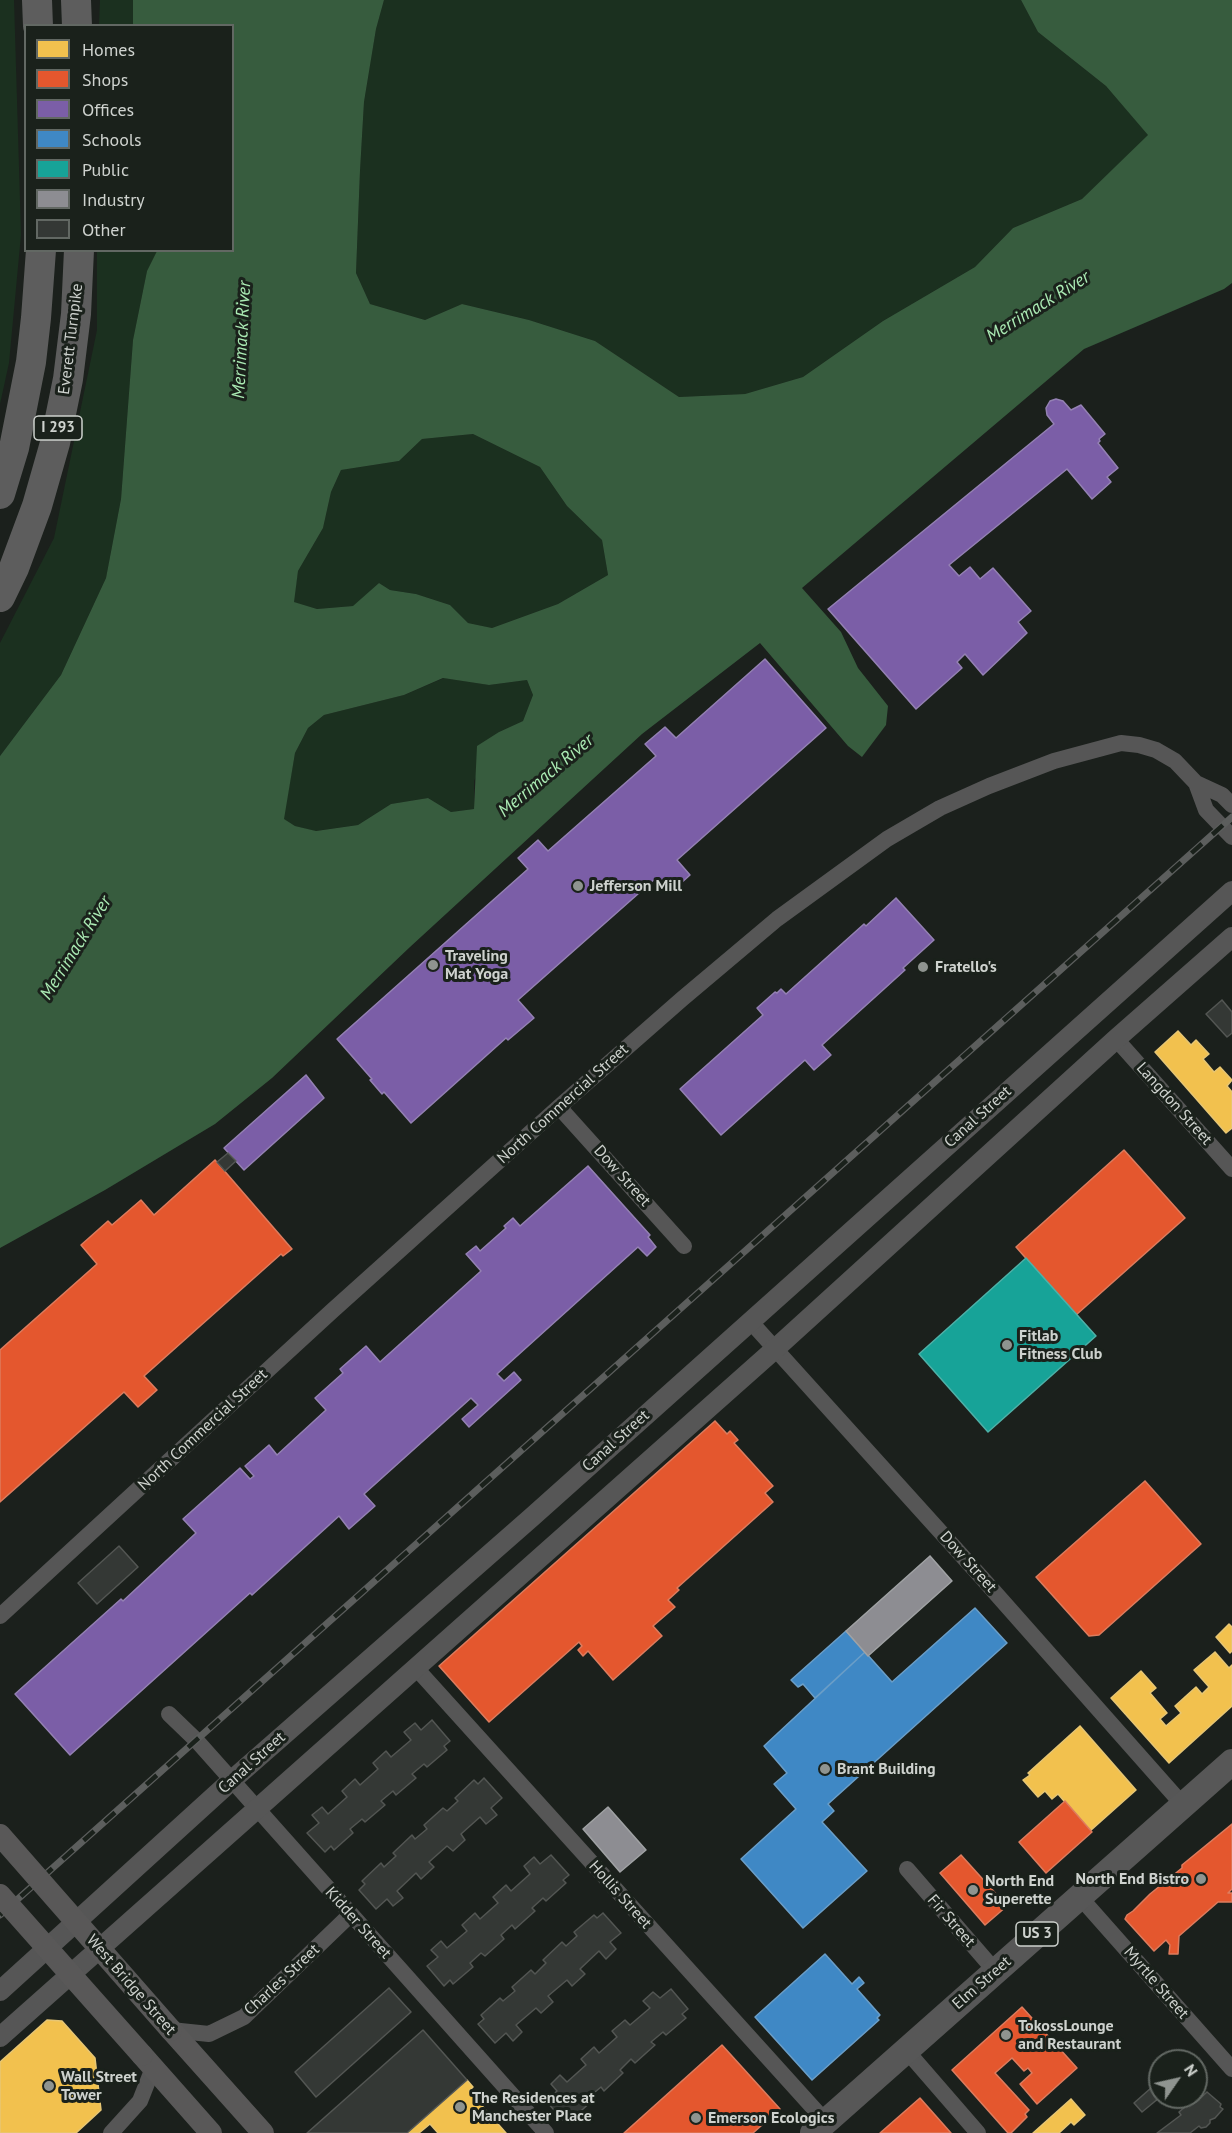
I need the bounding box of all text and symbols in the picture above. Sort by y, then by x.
legend [24,24,234,252]
text: Homes [82,38,135,61]
text: Shops [82,68,128,91]
text: Offices [82,98,134,121]
text: Schools [82,128,142,151]
text: Public [82,158,129,181]
text: Industry [82,188,145,211]
text: Other [82,218,126,241]
water label: Merrimack River [982,267,1094,347]
water label: Merrimack River [228,281,256,399]
street label: Everett Turnpike [55,283,87,395]
road number: I 293 [34,416,82,440]
water label: Merrimack River [494,730,598,822]
place label: Jefferson Mill [590,876,682,896]
marker: Jefferson Mill [571,879,585,893]
water label: Merrimack River [36,892,116,1004]
place label: Traveling Mat Yoga [445,946,508,984]
place label: Fratello's [935,957,997,977]
marker: Traveling Mat Yoga [426,958,440,972]
marker: Fratello's [916,960,930,974]
street label: North Commercial Street [494,1040,632,1168]
street label: Langdon Street [1132,1059,1216,1149]
street label: Canal Street [941,1082,1015,1152]
street label: Dow Street [590,1141,654,1211]
place label: Fitlab Fitness Club [1019,1326,1102,1364]
marker: Fitlab Fitness Club [1000,1338,1014,1352]
street label: North Commercial Street [134,1365,272,1495]
street label: Canal Street [579,1406,653,1476]
street label: Dow Street [936,1527,1000,1597]
street label: Canal Street [215,1728,289,1798]
place label: Brant Building [837,1759,936,1779]
marker: Brant Building [818,1762,832,1776]
street label: Hollis Street [584,1857,656,1933]
place label: North End Bistro [1075,1869,1189,1889]
place label: North End Superette [985,1871,1054,1909]
marker: North End Bistro [1194,1872,1208,1886]
street label: Kidder Street [321,1883,395,1963]
marker: North End Superette [966,1883,980,1897]
street label: Fir Street [923,1891,979,1951]
road number: US 3 [1016,1922,1058,1946]
street label: West Bridge Street [82,1931,180,2039]
street label: Charles Street [240,1940,324,2020]
street label: Myrtle Street [1119,1943,1193,2023]
street label: Elm Street [949,1952,1015,2014]
place label: TokossLounge and Restaurant [1018,2016,1121,2054]
marker: TokossLounge and Restaurant [999,2028,1013,2042]
north arrow [1148,2049,1208,2109]
text: N [1180,2060,1202,2080]
place label: Wall Street Tower [61,2067,137,2105]
marker: Wall Street Tower [42,2079,56,2093]
place label: The Residences at Manchester Place [472,2088,595,2126]
marker: The Residences at Manchester Place [453,2100,467,2114]
place label: Emerson Ecologics [708,2108,835,2128]
marker: Emerson Ecologics [689,2111,703,2125]

